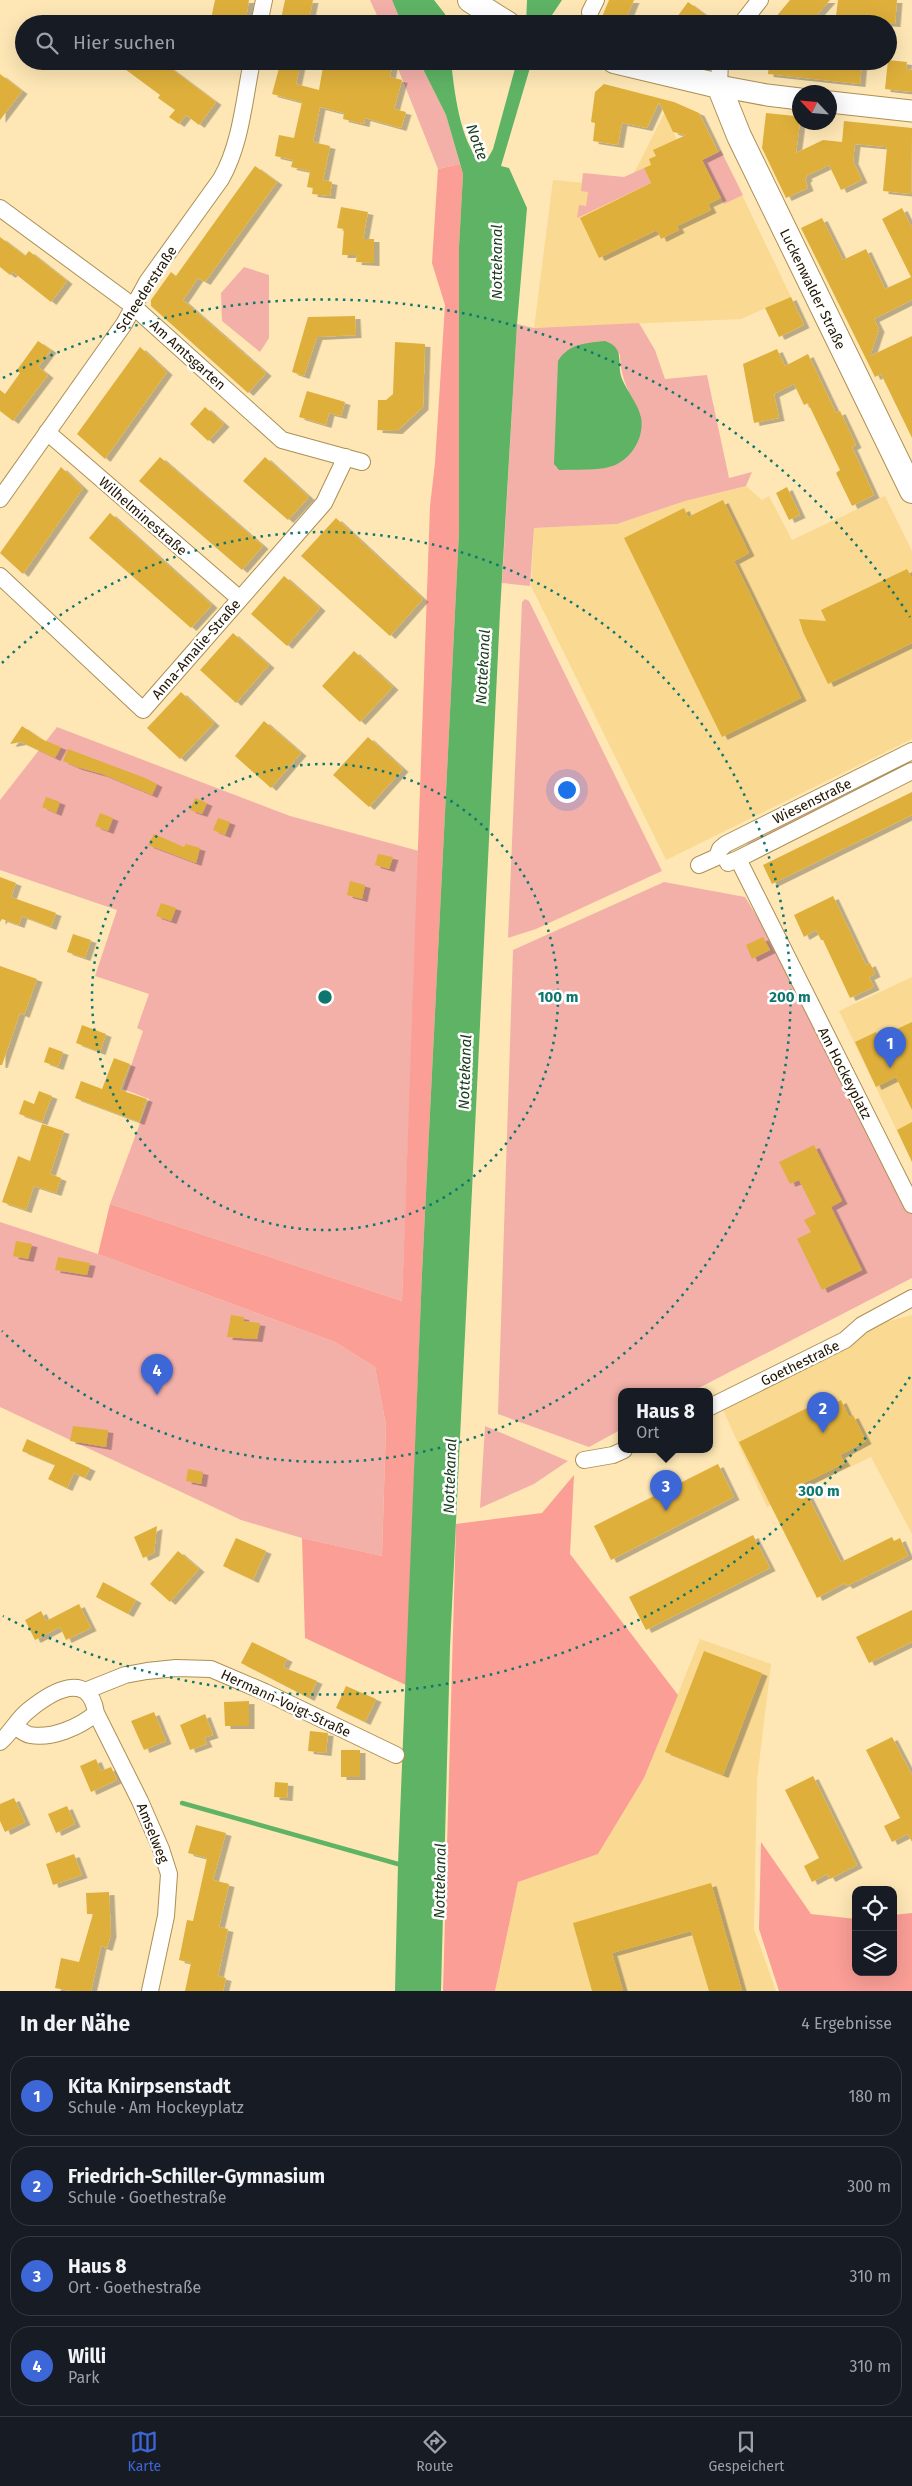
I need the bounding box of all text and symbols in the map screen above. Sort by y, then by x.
search box [15,15,897,70]
icon: search [33,29,61,57]
text: Hier suchen [73,31,176,54]
north arrow [792,85,837,130]
water label: Notte [462,122,492,163]
water label: Nottekanal [488,224,506,300]
street label: Luckenwalder Straße [776,226,849,352]
street label: Scheederstraße [112,243,181,335]
street label: Am Amtsgarten [146,317,229,394]
street label: Wilhelminestraße [95,473,190,559]
street label: Anna-Amalie-Straße [148,596,244,703]
water label: Nottekanal [472,629,494,705]
street label: Wiesenstraße [770,775,854,828]
your location [554,777,580,803]
centre of rings [316,988,334,1006]
text: 100 m [538,988,578,1006]
text: 200 m [769,988,811,1006]
street label: Am Hockeyplatz [814,1024,875,1122]
pin: 1 [874,1027,906,1068]
water label: Nottekanal [455,1034,475,1110]
street label: Goethestraße [758,1337,842,1390]
pin: 4 [141,1354,173,1395]
popup [618,1388,713,1453]
pin: 2 [807,1392,839,1433]
text: Haus 8 [636,1400,695,1423]
text: Ort [636,1423,659,1442]
water label: Nottekanal [440,1438,460,1514]
pin: 3 [650,1470,682,1511]
text: 300 m [797,1482,840,1500]
street label: Hermann-Voigt-Straße [218,1666,353,1741]
street label: Amselweg [133,1801,173,1866]
water label: Nottekanal [430,1843,450,1919]
map controls [852,1886,897,1976]
button: locate [852,1886,897,1931]
button: layers [852,1931,897,1976]
text: In der Nähe [20,2011,130,2037]
text: 4 Ergebnisse [801,2014,892,2033]
text: Kita Knirpsenstadt [68,2075,231,2098]
text: 1 [33,2087,41,2106]
text: 180 m [848,2087,891,2106]
text: Schule · Am Hockeyplatz [68,2098,244,2117]
text: Friedrich-Schiller-Gymnasium [68,2165,325,2188]
text: 2 [33,2177,41,2196]
text: 300 m [847,2177,891,2196]
text: Schule · Goethestraße [68,2188,227,2207]
text: Haus 8 [68,2255,127,2278]
text: 3 [33,2267,41,2286]
text: 310 m [850,2267,891,2286]
text: Ort · Goethestraße [68,2278,201,2297]
text: Willi [68,2345,106,2368]
text: 4 [32,2357,42,2376]
text: 310 m [850,2357,891,2376]
text: Park [68,2368,100,2387]
tab: Karte [128,2428,161,2475]
tab: Route [416,2428,453,2475]
tab: Gespeichert [709,2428,784,2475]

